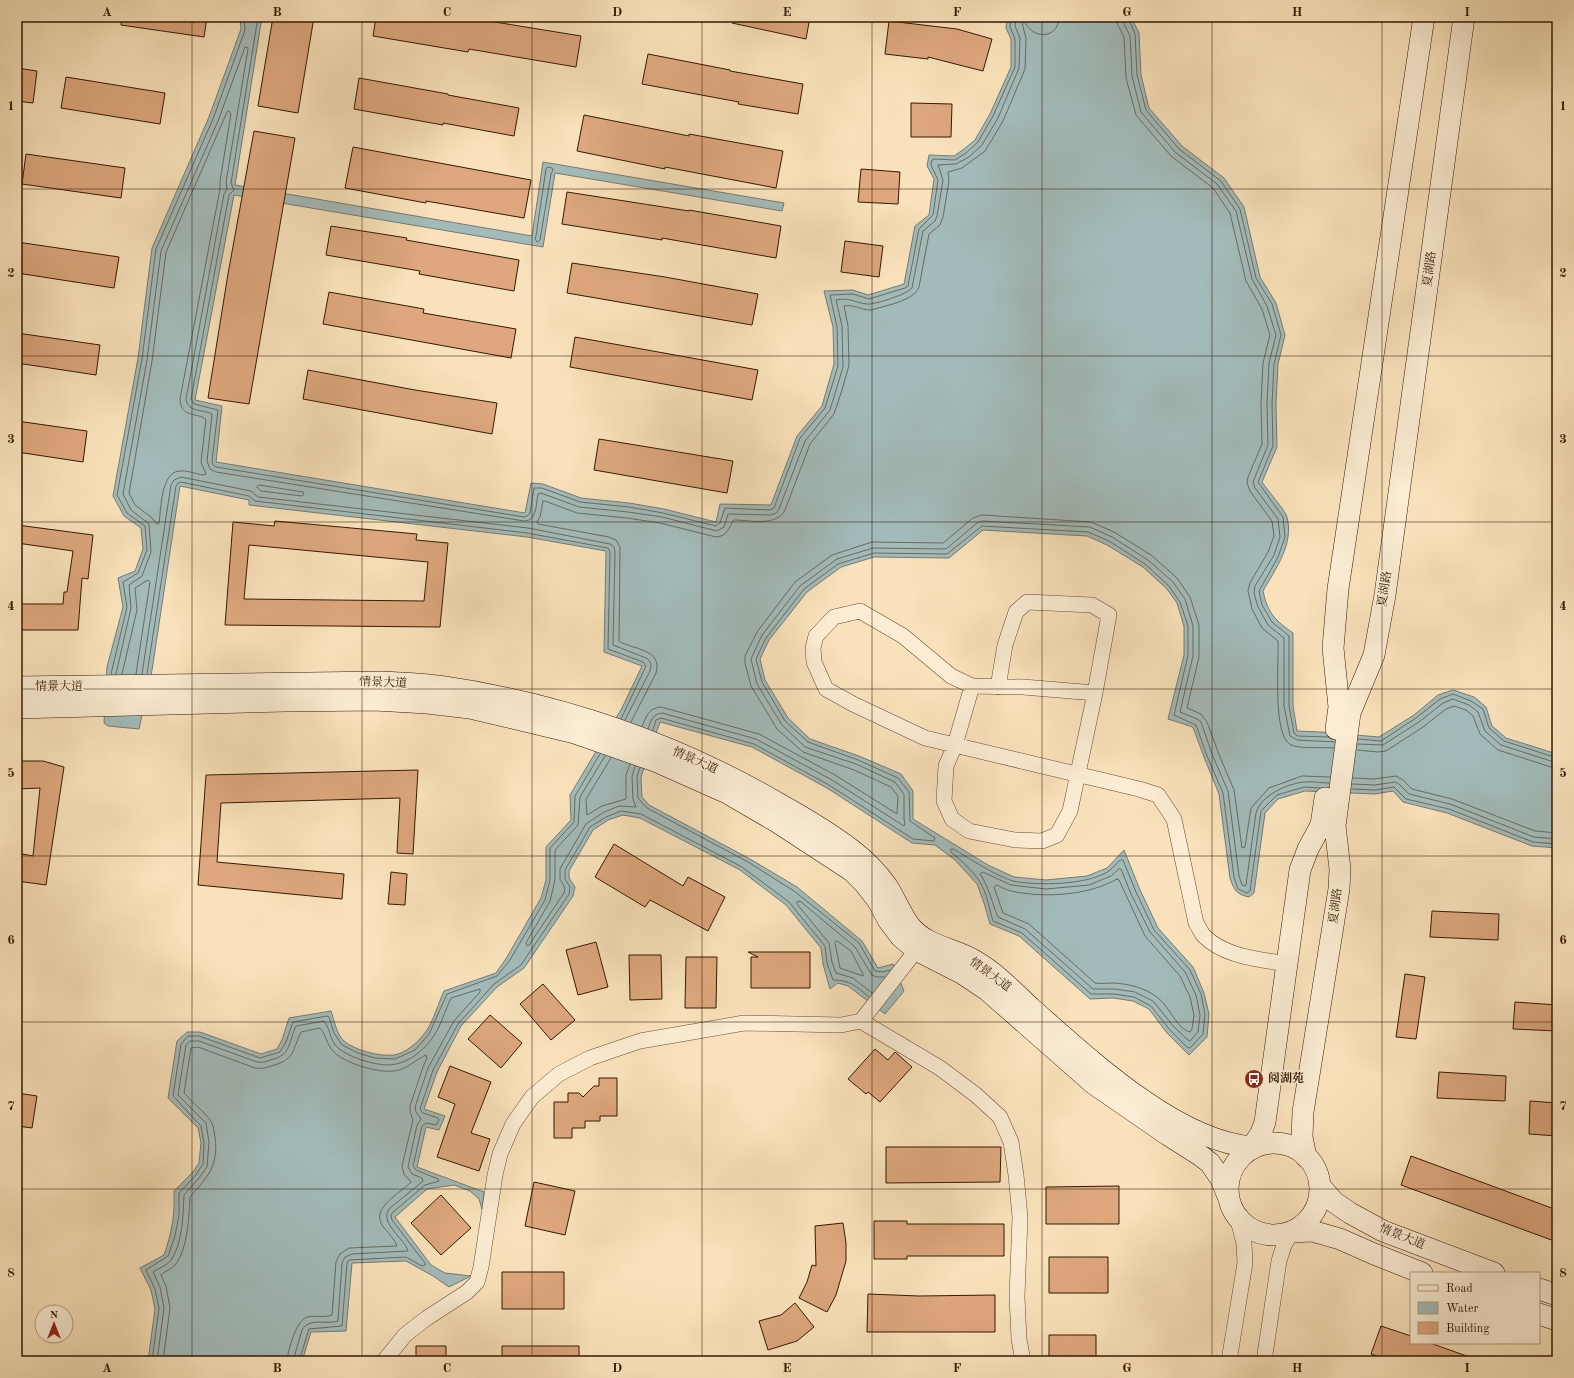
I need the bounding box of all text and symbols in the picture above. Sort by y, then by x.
text: A [102,6,112,19]
text: B [272,6,282,19]
text: C [443,6,451,19]
text: D [612,6,622,19]
text: E [783,6,792,19]
text: F [953,6,962,19]
text: G [1122,6,1132,19]
text: H [1292,6,1303,19]
text: I [1464,6,1470,19]
text: 1 [7,100,15,113]
text: 1 [1559,100,1567,113]
street label: 夏湖路 [1420,250,1438,288]
text: 2 [7,267,15,280]
text: 2 [1559,267,1567,280]
text: 3 [7,433,15,446]
text: 3 [1559,433,1567,446]
street label: 夏湖路 [1374,570,1394,608]
text: 4 [7,600,15,613]
text: 4 [1559,600,1567,613]
street label: 情景大道 [359,674,407,690]
street label: 情景大道 [35,679,83,693]
street label: 情景大道 [671,744,720,776]
text: 5 [7,767,15,780]
text: 5 [1559,767,1567,780]
street label: 夏湖路 [1326,887,1344,925]
text: 6 [7,934,15,947]
text: 6 [1559,934,1567,947]
street label: 情景大道 [967,954,1014,994]
bus stop icon: 阅湖苑 [1243,1068,1265,1090]
place label: 阅湖苑 [1268,1071,1304,1085]
text: 7 [7,1100,15,1113]
text: 7 [1559,1100,1567,1113]
street label: 情景大道 [1377,1221,1427,1252]
text: 8 [7,1267,15,1280]
text: 8 [1559,1267,1567,1280]
legend [1410,1272,1540,1344]
text: Road [1446,1283,1473,1295]
text: Water [1446,1303,1479,1315]
north arrow [34,1304,74,1344]
text: N [50,1310,59,1321]
text: Building [1446,1323,1490,1335]
text: A [102,1362,112,1375]
text: B [272,1362,282,1375]
text: C [443,1362,451,1375]
text: D [612,1362,622,1375]
text: E [783,1362,792,1375]
text: F [953,1362,962,1375]
text: G [1122,1362,1132,1375]
text: H [1292,1362,1303,1375]
text: I [1464,1362,1470,1375]

